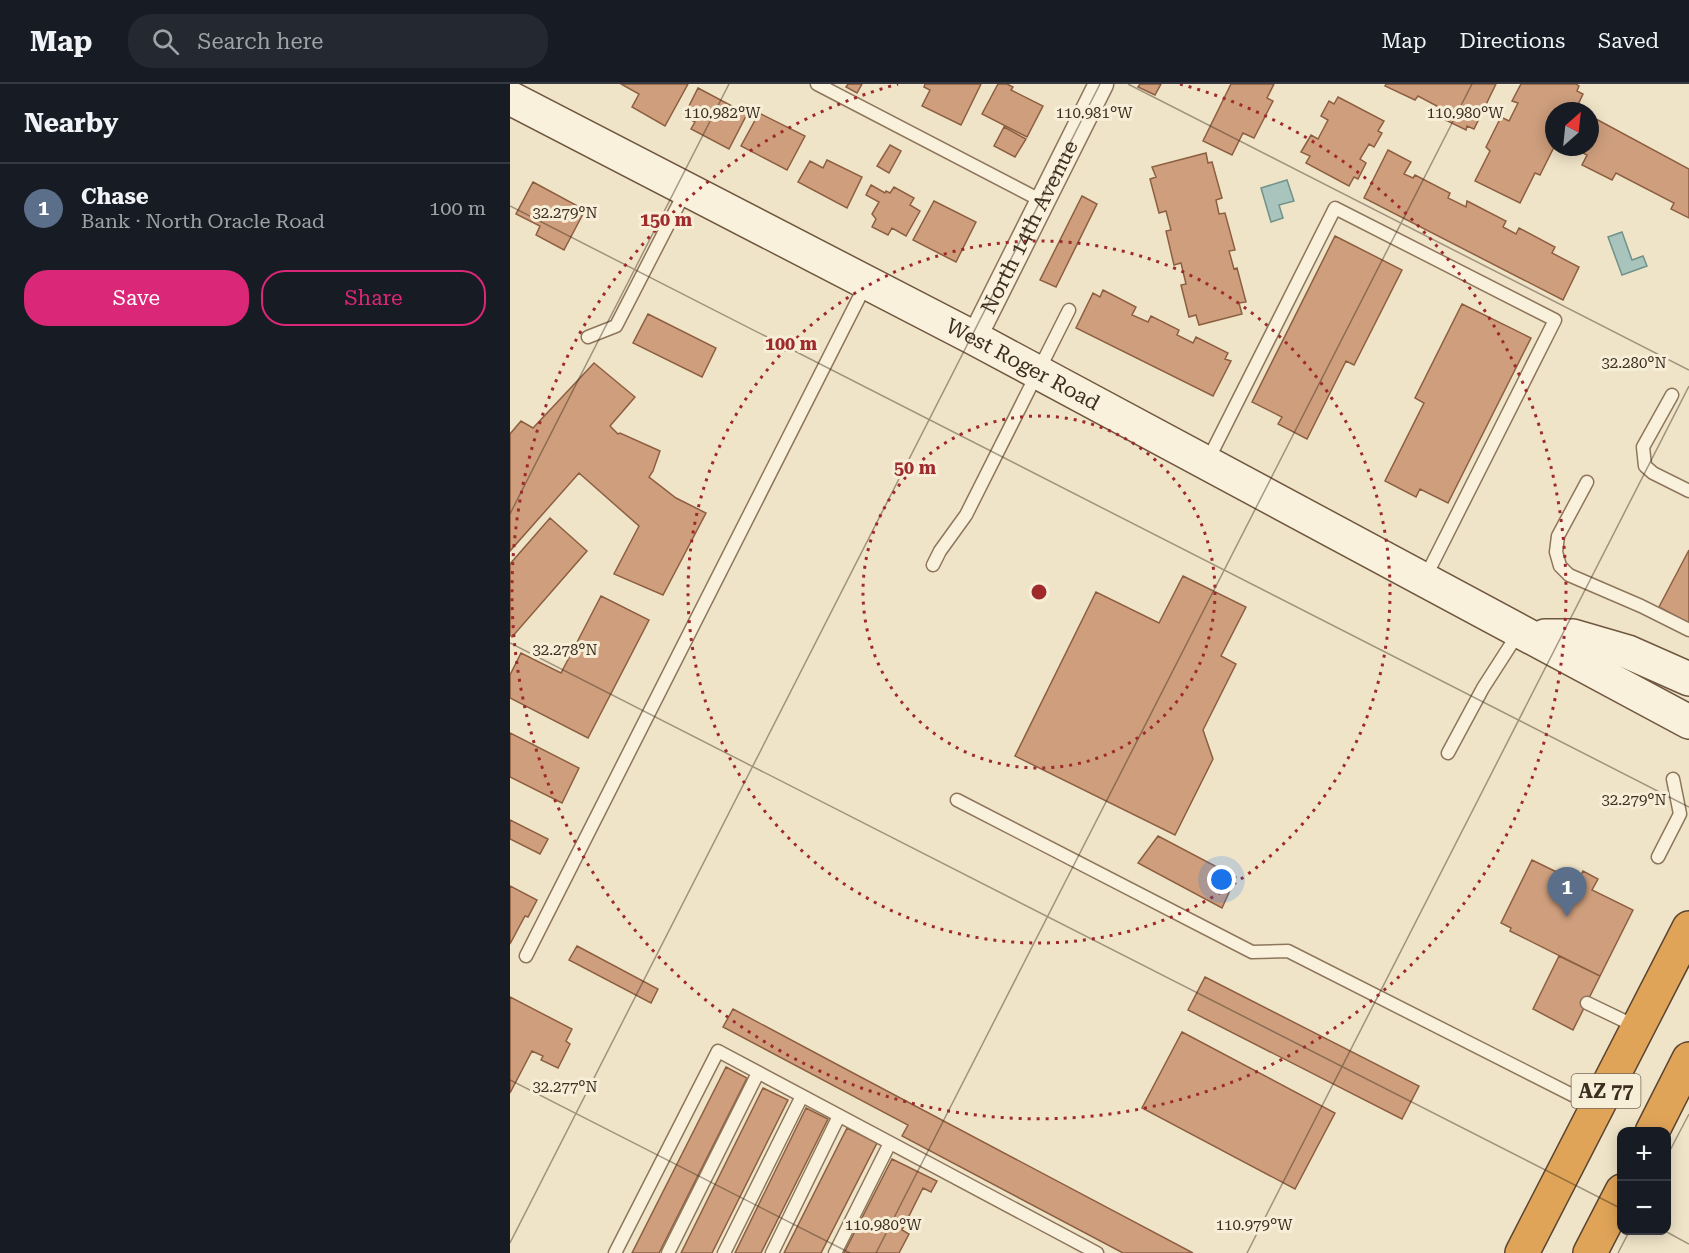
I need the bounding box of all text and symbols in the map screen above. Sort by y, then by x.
search box [128,14,548,68]
text: Map [30,25,92,58]
icon: search [149,25,182,58]
text: Search here [197,29,323,54]
text: Map [1382,29,1426,53]
text: Directions [1459,29,1565,53]
text: Saved [1598,29,1659,53]
north arrow [1545,102,1599,156]
text: 110.982°W [684,104,761,122]
text: 110.981°W [1056,104,1133,122]
text: 110.980°W [1427,104,1504,122]
text: Nearby [24,108,118,138]
street label: North 14th Avenue [976,136,1083,318]
text: Chase [81,184,149,209]
text: 1 [38,196,49,220]
text: 100 m [429,196,486,220]
text: 32.279°N [532,204,598,222]
text: Bank · North Oracle Road [81,209,325,233]
text: 150 m [640,209,693,230]
button: Save [24,270,249,326]
button: Share [261,270,486,326]
street label: West Roger Road [942,314,1104,416]
text: 100 m [765,333,818,354]
text: 32.280°N [1601,354,1667,372]
text: 50 m [894,457,937,478]
centre of rings [1029,582,1049,602]
text: 32.278°N [532,641,598,659]
text: 32.279°N [1601,791,1667,809]
your location [1207,865,1236,894]
pin: 1 [1548,868,1586,917]
road number: AZ 77 [1572,1074,1640,1108]
text: 32.277°N [532,1078,598,1096]
map controls [1617,1127,1671,1235]
button: + [1617,1127,1671,1181]
button: − [1617,1181,1671,1235]
text: 110.980°W [845,1216,922,1234]
text: 110.979°W [1216,1216,1293,1234]

